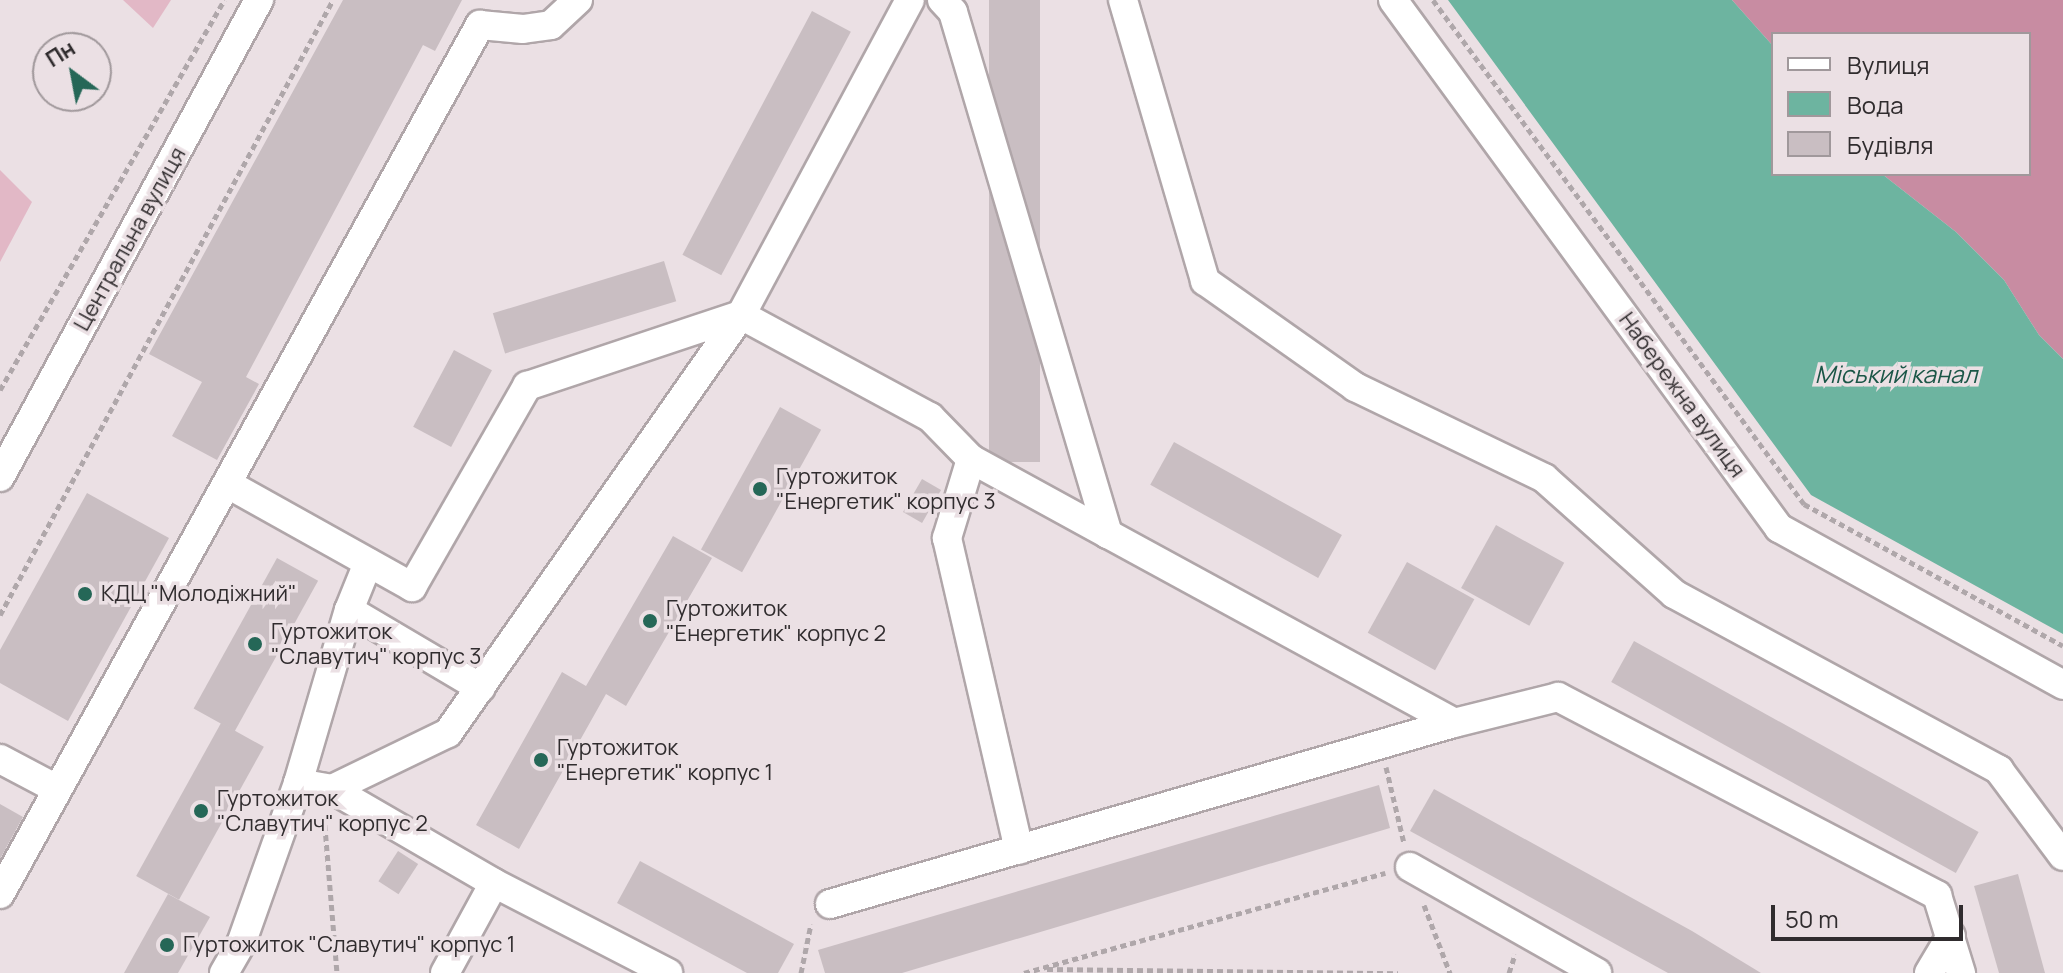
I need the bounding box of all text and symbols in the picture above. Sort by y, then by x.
north arrow [32,32,112,112]
legend [1771,32,2031,176]
text: Пн [40,33,81,74]
text: Вулиця [1847,48,1929,81]
text: Вода [1847,88,1904,121]
text: Будівля [1847,128,1934,161]
street label: Центральна вулиця [69,143,191,335]
street label: Набережна вулиця [1613,307,1751,483]
water label: Міський канал [1815,360,1977,388]
place label: Гуртожиток "Енергетик" корпус 3 [776,463,996,514]
marker: Гуртожиток "Енергетик" корпус 3 [751,480,769,498]
place label: КДЦ "Молодіжний" [101,581,297,607]
marker: КДЦ "Молодіжний" [76,585,94,603]
place label: Гуртожиток "Енергетик" корпус 2 [666,595,886,646]
marker: Гуртожиток "Енергетик" корпус 2 [641,612,659,630]
place label: Гуртожиток "Славутич" корпус 3 [271,618,481,670]
marker: Гуртожиток "Славутич" корпус 3 [246,635,264,653]
place label: Гуртожиток "Енергетик" корпус 1 [557,734,773,786]
marker: Гуртожиток "Енергетик" корпус 1 [532,751,550,769]
place label: Гуртожиток "Славутич" корпус 2 [217,785,428,836]
marker: Гуртожиток "Славутич" корпус 2 [192,802,210,820]
scale bar [1775,889,1967,939]
text: 50 m [1785,902,1839,935]
place label: Гуртожиток "Славутич" корпус 1 [183,932,515,958]
marker: Гуртожиток "Славутич" корпус 1 [158,936,176,954]

